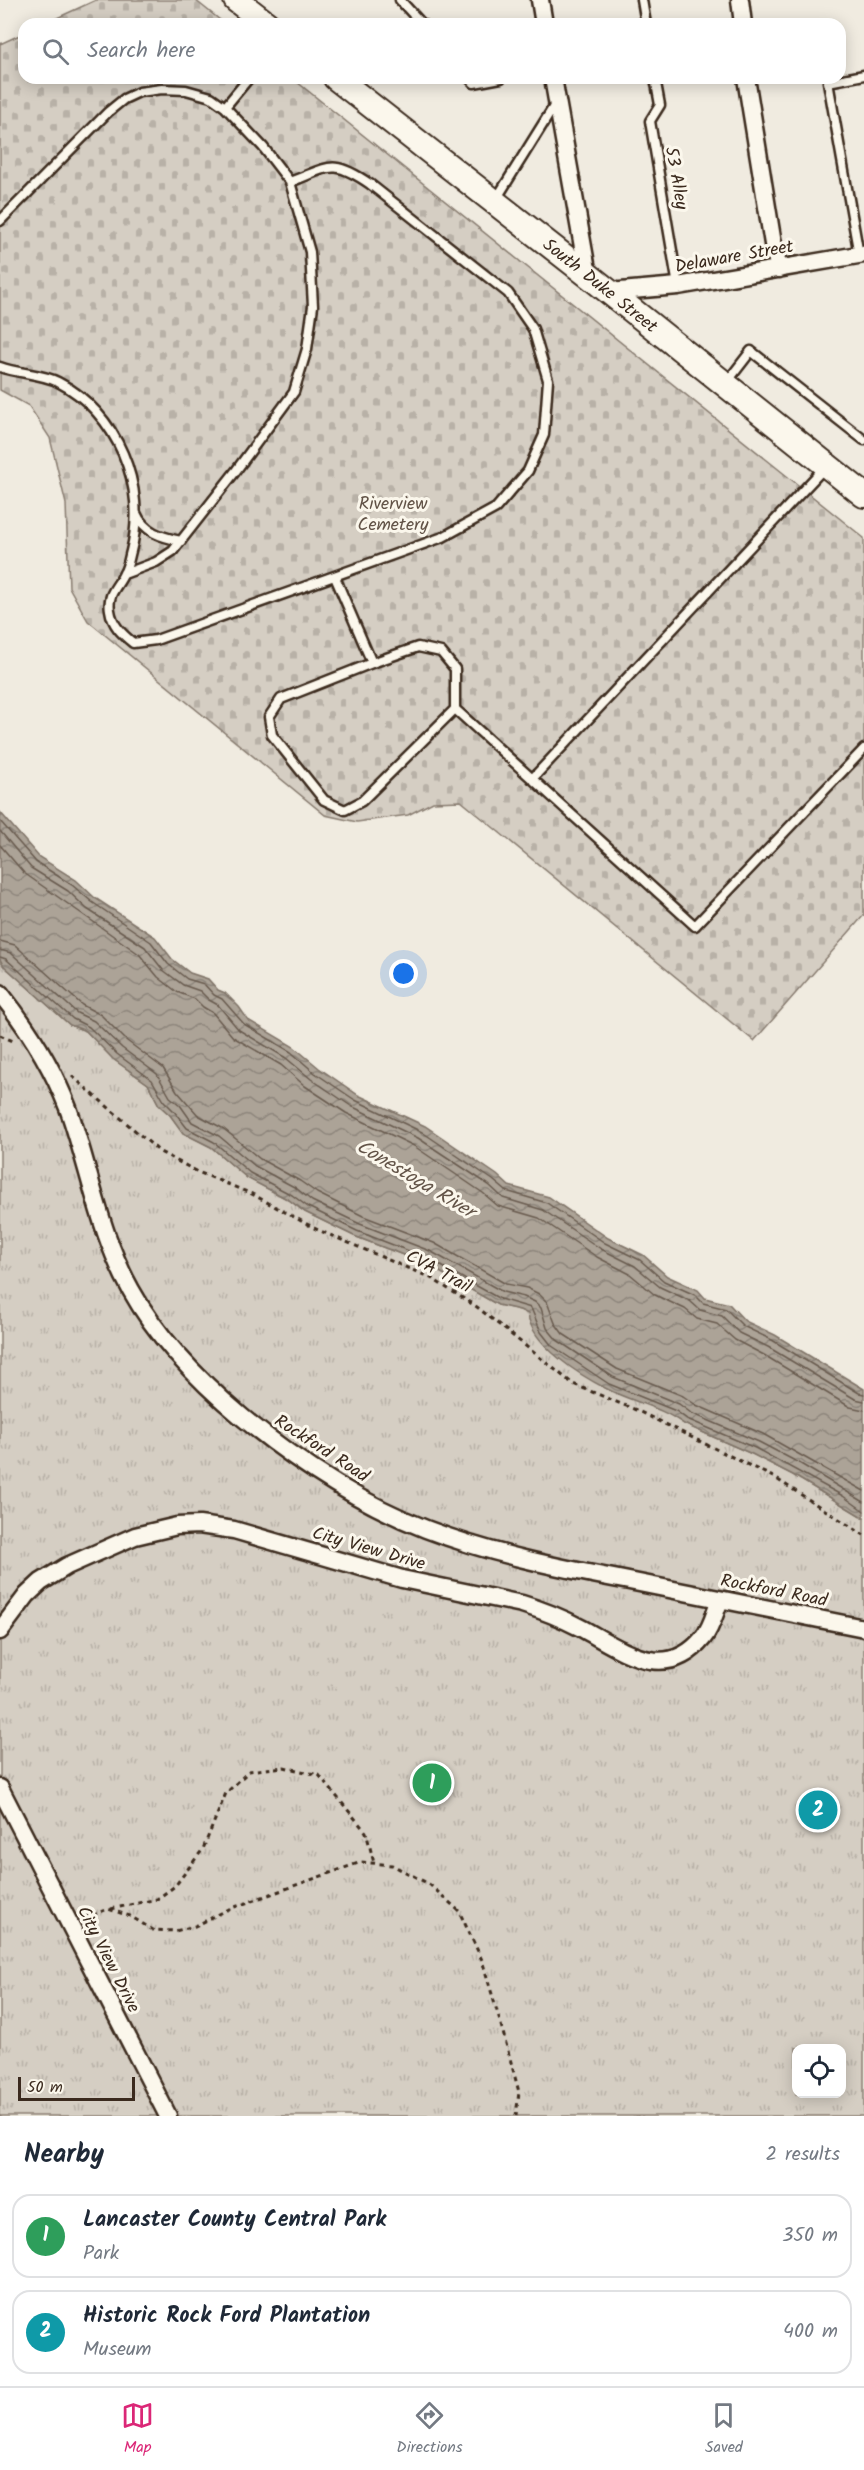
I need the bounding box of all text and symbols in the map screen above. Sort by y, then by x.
search box [18,18,846,84]
text: Search here [87,34,195,69]
icon: search [39,35,72,68]
street label: 53 Alley [656,144,695,213]
street label: South Duke Street [536,232,664,342]
street label: Delaware Street [673,233,797,282]
park label: Riverview Cemetery [358,490,429,540]
your location [389,959,418,988]
water label: Conestoga River [350,1132,484,1230]
street label: CVA Trail [400,1243,477,1302]
street label: Rockford Road [268,1408,375,1491]
street label: City View Drive [309,1519,429,1579]
street label: Rockford Road [718,1567,831,1616]
pin: 1 [412,1760,452,1806]
pin: 2 [798,1788,838,1832]
street label: City View Drive [68,1901,147,2018]
map controls [792,2044,846,2098]
button: locate [792,2044,846,2098]
scale bar [18,2074,135,2102]
text: 50 m [27,2075,63,2100]
text: Nearby [24,2134,104,2176]
text: 2 results [765,2139,840,2171]
text: Lancaster County Central Park [83,2203,386,2238]
text: 1 [42,2220,49,2252]
text: 350 m [782,2220,838,2252]
text: Park [83,2238,119,2270]
text: Historic Rock Ford Plantation [83,2299,370,2334]
text: 2 [40,2316,51,2348]
text: 400 m [783,2316,838,2348]
text: Museum [83,2334,151,2366]
tab: Map [121,2399,154,2460]
tab: Directions [396,2399,463,2460]
tab: Saved [705,2399,743,2460]

